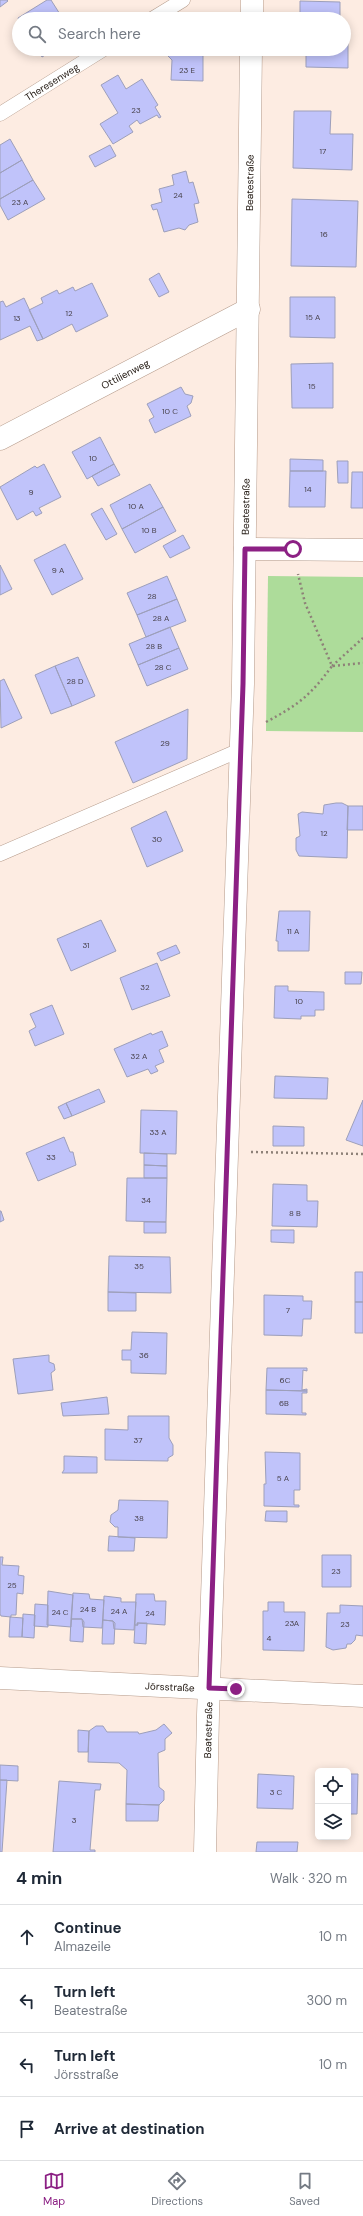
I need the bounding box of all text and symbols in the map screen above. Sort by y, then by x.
search box [12,12,351,56]
icon: search [26,23,48,45]
text: Search here [58,24,141,44]
street label: Theresenweg [22,60,82,103]
house number: 23 E [179,65,195,75]
house number: 23 [131,105,141,115]
house number: 17 [320,146,326,156]
street label: Beatestraße [242,154,256,211]
house number: 24 [173,190,183,200]
house number: 23 A [12,197,29,207]
house number: 16 [320,229,328,239]
house number: 12 [65,308,73,318]
house number: 15 A [306,312,321,322]
house number: 13 [13,313,21,323]
street label: Ottilienweg [99,356,152,392]
house number: 15 [308,381,316,391]
house number: 10 C [162,406,178,416]
house number: 10 [89,453,98,463]
street label: Beatestraße [238,478,252,535]
house number: 14 [304,484,312,494]
house number: 9 [28,487,34,497]
house number: 10 A [128,501,144,511]
house number: 10 B [142,525,157,535]
route start [284,540,302,558]
house number: 9 A [52,565,65,575]
house number: 28 [147,591,157,601]
house number: 28 A [153,613,170,623]
house number: 28 B [146,641,162,651]
house number: 28 C [154,662,172,672]
house number: 28 D [67,676,84,686]
house number: 29 [160,738,170,748]
house number: 12 [320,828,328,838]
house number: 30 [152,834,163,844]
house number: 11 A [287,926,300,936]
house number: 31 [82,940,90,950]
house number: 32 [140,982,150,992]
house number: 10 [295,996,304,1006]
house number: 32 A [131,1051,148,1061]
house number: 33 A [150,1127,167,1137]
house number: 33 [46,1152,56,1162]
house number: 34 [141,1195,151,1205]
house number: 8 B [289,1208,301,1218]
house number: 35 [134,1261,144,1271]
house number: 7 [286,1305,290,1315]
house number: 36 [139,1350,149,1360]
house number: 6C [280,1375,291,1385]
house number: 6B [279,1398,289,1408]
house number: 37 [134,1435,142,1445]
house number: 5 A [277,1473,290,1483]
house number: 38 [134,1513,144,1523]
house number: 23 [331,1566,341,1576]
house number: 25 [7,1580,17,1590]
house number: 24 B [80,1604,96,1614]
house number: 24 A [111,1606,128,1616]
house number: 24 C [51,1607,69,1617]
house number: 24 [145,1608,155,1618]
house number: 23A [285,1618,300,1628]
house number: 23 [340,1619,350,1629]
house number: 4 [267,1633,272,1643]
street label: Jörsstraße [145,1679,195,1694]
route end [227,1680,245,1698]
street label: Beatestraße [201,1701,215,1758]
map controls [315,1768,351,1840]
button: locate [315,1768,351,1804]
house number: 3 C [270,1787,283,1797]
button: layers [315,1804,351,1840]
house number: 3 [72,1815,77,1825]
text: 4 min [16,1867,62,1889]
text: Walk · 320 m [270,1870,347,1887]
text: Continue [54,1918,122,1938]
icon: ahead [16,1926,38,1948]
text: 10 m [319,1928,347,1945]
text: Almazeile [54,1938,111,1955]
text: Turn left [54,1982,115,2002]
icon: left [16,1990,38,2012]
text: 300 m [306,1992,347,2009]
text: Beatestraße [54,2002,127,2019]
text: Turn left [54,2046,115,2066]
icon: left [16,2054,38,2076]
text: 10 m [319,2056,347,2073]
text: Jörsstraße [54,2066,119,2083]
icon: arrive [16,2118,38,2140]
text: Arrive at destination [54,2119,205,2139]
tab: Map [43,2170,65,2208]
tab: Directions [151,2170,203,2208]
tab: Saved [289,2170,320,2208]

